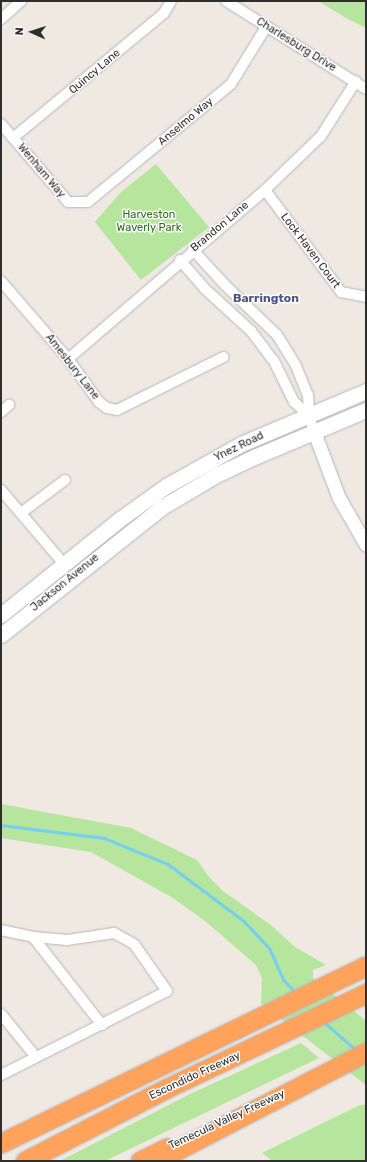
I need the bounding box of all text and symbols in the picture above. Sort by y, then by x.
north arrow [12,12,52,52]
street label: Charlesburg Drive [254,15,338,75]
text: N [13,27,26,36]
street label: Quincy Lane [67,47,123,97]
street label: Anselmo Way [156,95,216,149]
street label: Wenham Way [14,141,68,201]
street label: Brandon Lane [188,199,252,255]
park label: Harveston Waverly Park [116,209,182,235]
street label: Lock Haven Court [277,211,343,291]
district label: Barrington [233,292,299,306]
street label: Amesbury Lane [42,331,102,403]
street label: Ynez Road [212,429,266,465]
street label: Jackson Avenue [28,551,102,615]
street label: Escondido Freeway [147,1049,243,1103]
street label: Temecula Valley Freeway [166,1087,288,1153]

